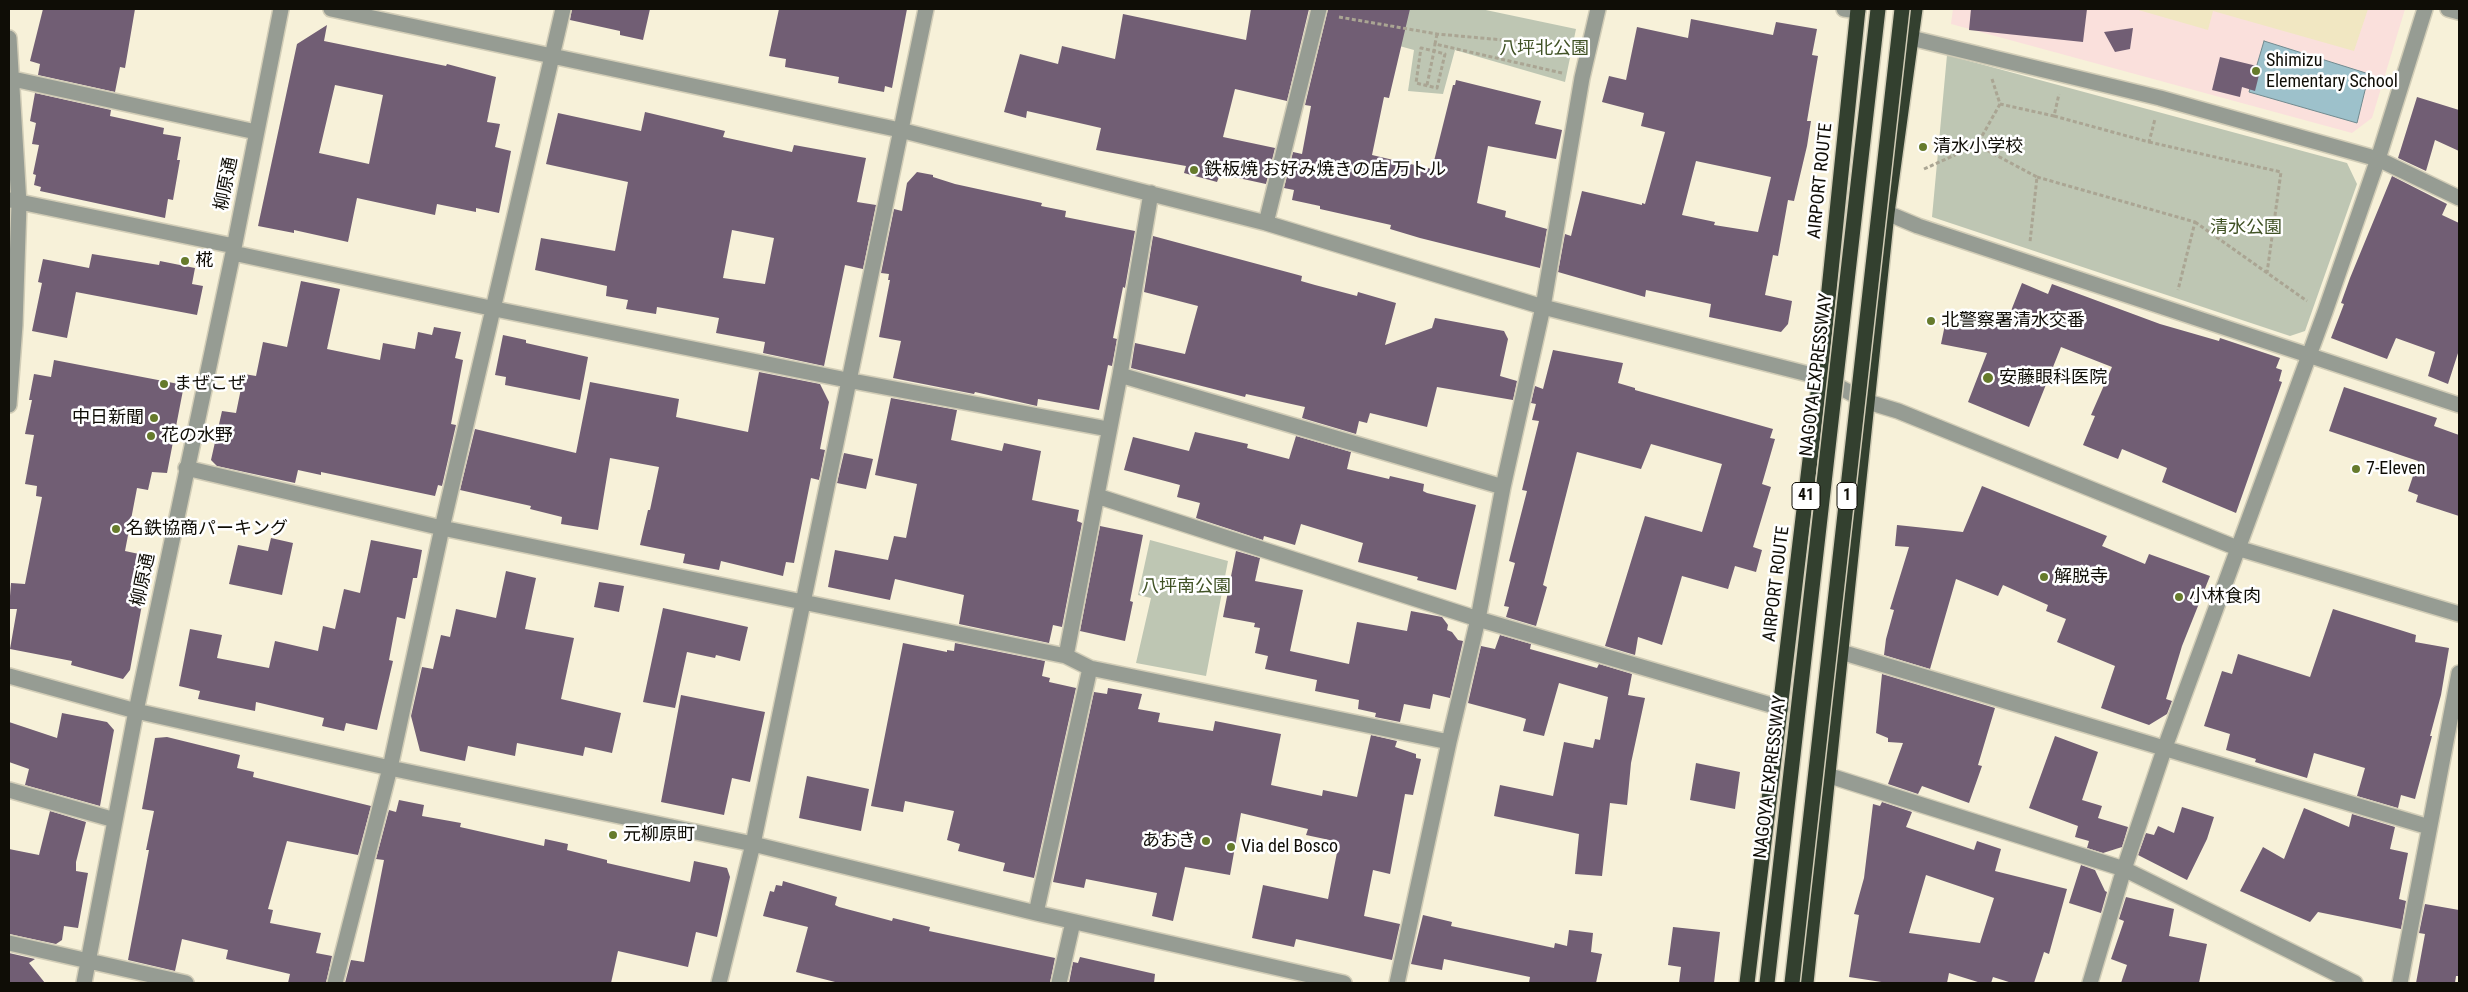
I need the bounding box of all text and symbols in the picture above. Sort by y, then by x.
park label: 八坪北公園 [1499,38,1589,60]
place label: Shimizu Elementary School [2266,50,2398,92]
marker: Shimizu Elementary School [2250,65,2262,77]
street label: AIRPORT ROUTE [1804,122,1838,240]
place label: 清水小学校 [1933,136,2023,158]
marker: 清水小学校 [1917,141,1929,153]
street label: 柳原通 [211,155,243,213]
place label: 鉄板焼 お好み焼きの店 万トル [1204,159,1446,181]
marker: 鉄板焼 お好み焼きの店 万トル [1188,164,1200,176]
park label: 清水公園 [2210,217,2282,239]
place label: 椛 [195,250,213,272]
marker: 椛 [179,255,191,267]
street label: NAGOYA EXPRESSWAY [1796,292,1838,458]
place label: 北警察署清水交番 [1941,310,2085,332]
marker: 北警察署清水交番 [1925,315,1937,327]
place label: 安藤眼科医院 [1999,367,2107,389]
marker: 安藤眼科医院 [1981,371,1995,385]
place label: まぜこぜ [174,373,246,395]
marker: まぜこぜ [158,378,170,390]
place label: 中日新聞 [72,407,144,429]
marker: 中日新聞 [148,412,160,424]
place label: 花の水野 [161,425,233,447]
marker: 花の水野 [145,430,157,442]
place label: 7-Eleven [2366,458,2425,480]
marker: 7-Eleven [2350,463,2362,475]
road number: 41 [1792,482,1820,510]
road number: 1 [1837,482,1857,510]
place label: 名鉄協商パーキング [126,518,288,540]
marker: 名鉄協商パーキング [110,523,122,535]
street label: AIRPORT ROUTE [1759,525,1795,643]
street label: 柳原通 [128,551,160,609]
place label: 解脱寺 [2054,566,2108,588]
marker: 解脱寺 [2038,571,2050,583]
park label: 八坪南公園 [1141,576,1231,598]
place label: 小林食肉 [2189,586,2261,608]
marker: 小林食肉 [2173,591,2185,603]
street label: NAGOYA EXPRESSWAY [1750,694,1792,860]
place label: 元柳原町 [623,824,695,846]
marker: 元柳原町 [607,829,619,841]
place label: あおき [1142,830,1196,852]
marker: あおき [1200,835,1212,847]
place label: Via del Bosco [1241,836,1338,858]
marker: Via del Bosco [1225,841,1237,853]

